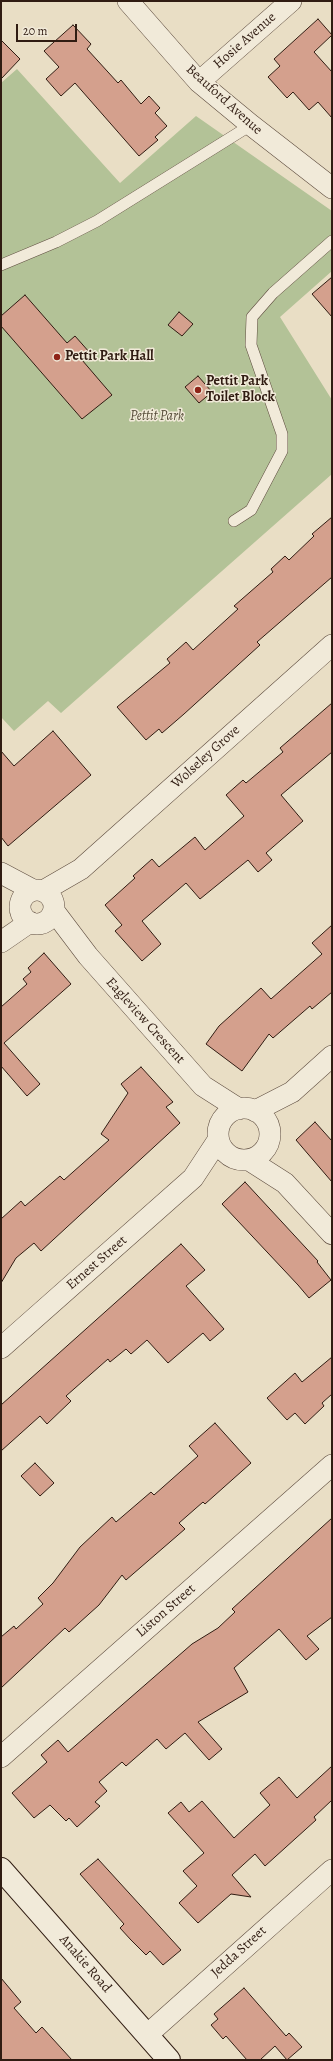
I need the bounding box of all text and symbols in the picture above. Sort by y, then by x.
street label: Hosie Avenue [210,9,280,73]
scale bar [18,16,79,42]
text: 20 m [23,23,47,39]
street label: Beauford Avenue [182,61,266,139]
place label: Pettit Park Hall [65,349,154,365]
marker: Pettit Park Hall [52,352,62,362]
place label: Pettit Park Toilet Block [206,374,275,406]
marker: Pettit Park Toilet Block [193,385,203,395]
park label: Pettit Park [130,409,184,425]
street label: Wolseley Grove [168,722,244,792]
street label: Eagleview Crescent [102,974,188,1068]
street label: Ernest Street [63,1232,131,1294]
street label: Liston Street [133,1581,199,1641]
street label: Jedda Street [208,1923,270,1981]
street label: Anakie Road [55,1932,115,1996]

